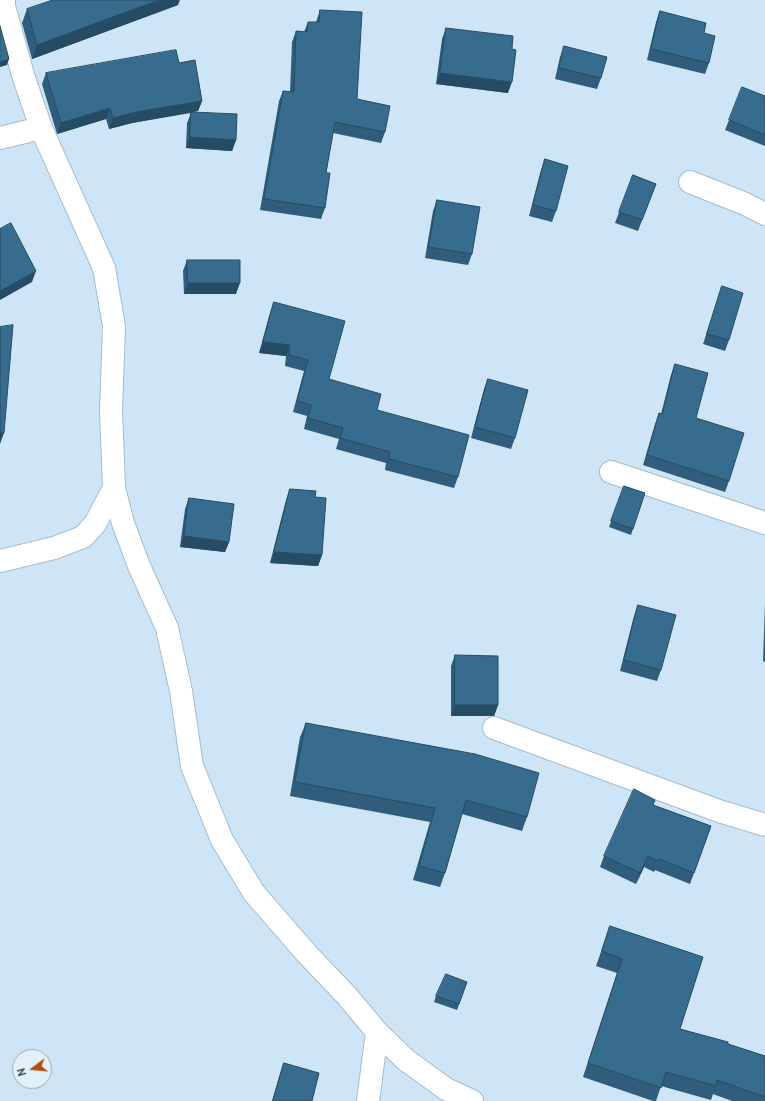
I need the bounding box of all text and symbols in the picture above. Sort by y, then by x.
north arrow [12,1049,52,1089]
text: N [14,1066,29,1078]

